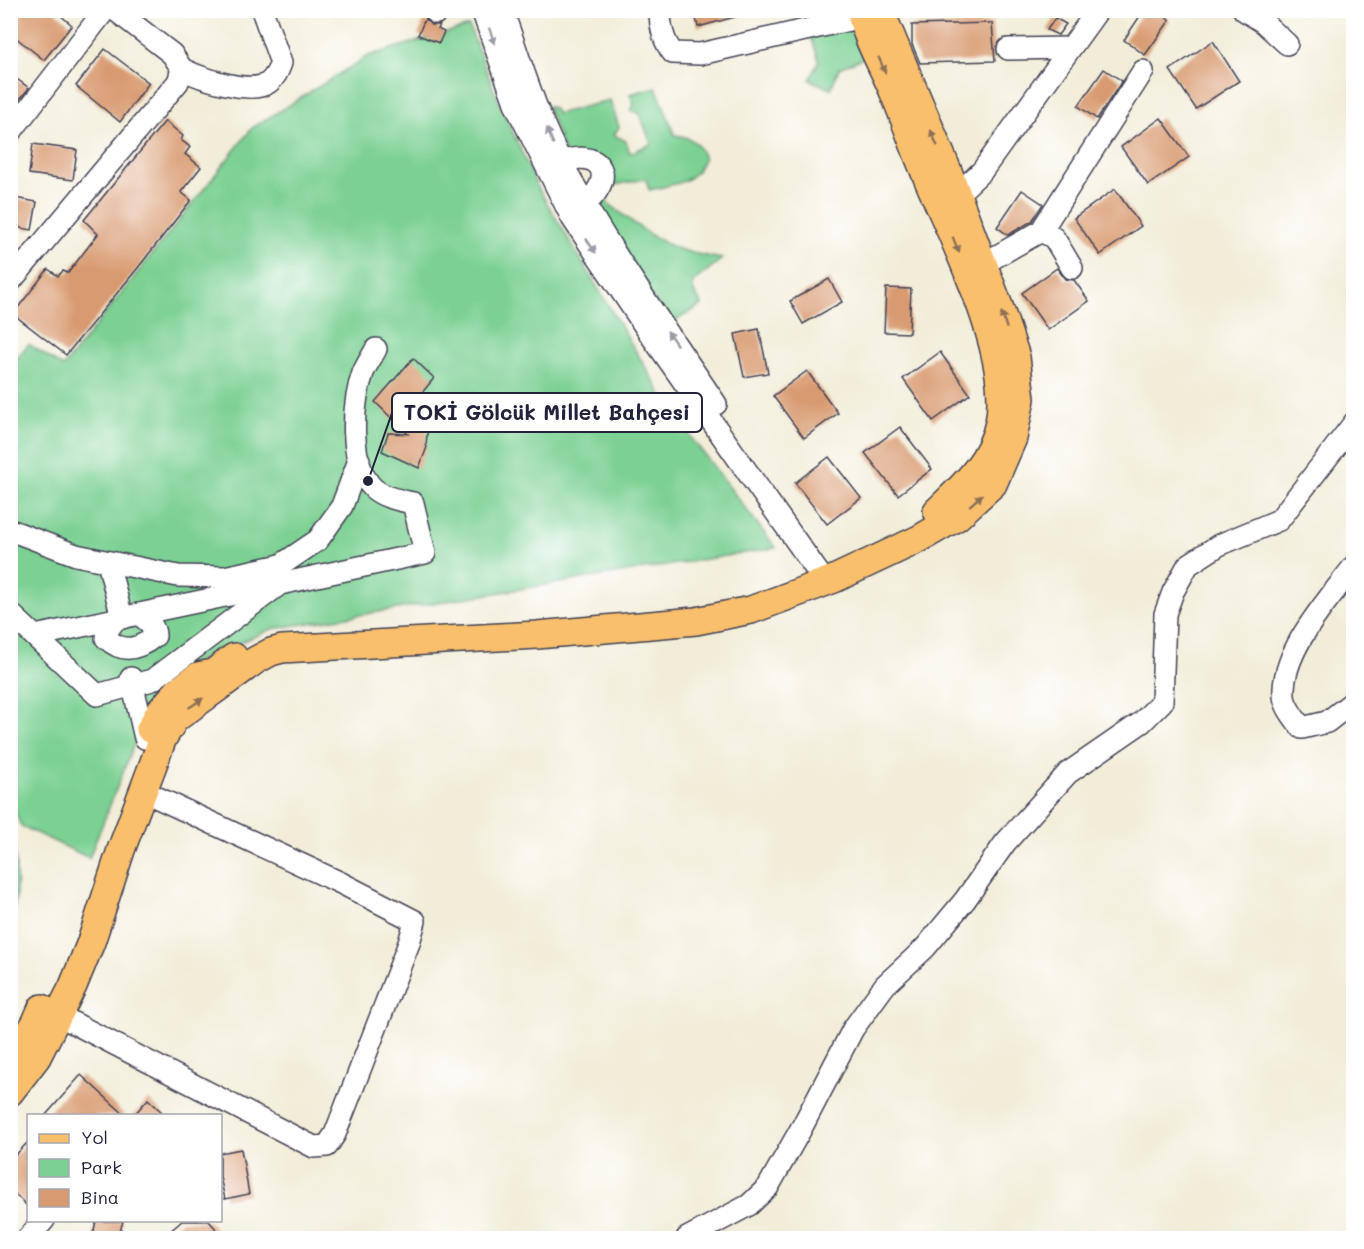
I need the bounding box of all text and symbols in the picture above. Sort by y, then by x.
one-way arrow [487,28,497,46]
one-way arrow [877,56,887,74]
one-way arrow [545,126,555,144]
one-way arrow [929,128,939,146]
one-way arrow [951,237,961,255]
one-way arrow [586,238,597,254]
one-way arrow [999,311,1008,329]
one-way arrow [666,331,678,347]
callout: TOKİ Gölcük Millet Bahçesi [392,393,702,432]
text: TOKİ Gölcük Millet Bahçesi [404,398,690,425]
one-way arrow [968,494,983,507]
one-way arrow [188,697,204,709]
legend [27,1114,222,1222]
text: Yol [81,1125,108,1149]
text: Park [81,1155,122,1179]
text: Bina [81,1185,119,1209]

